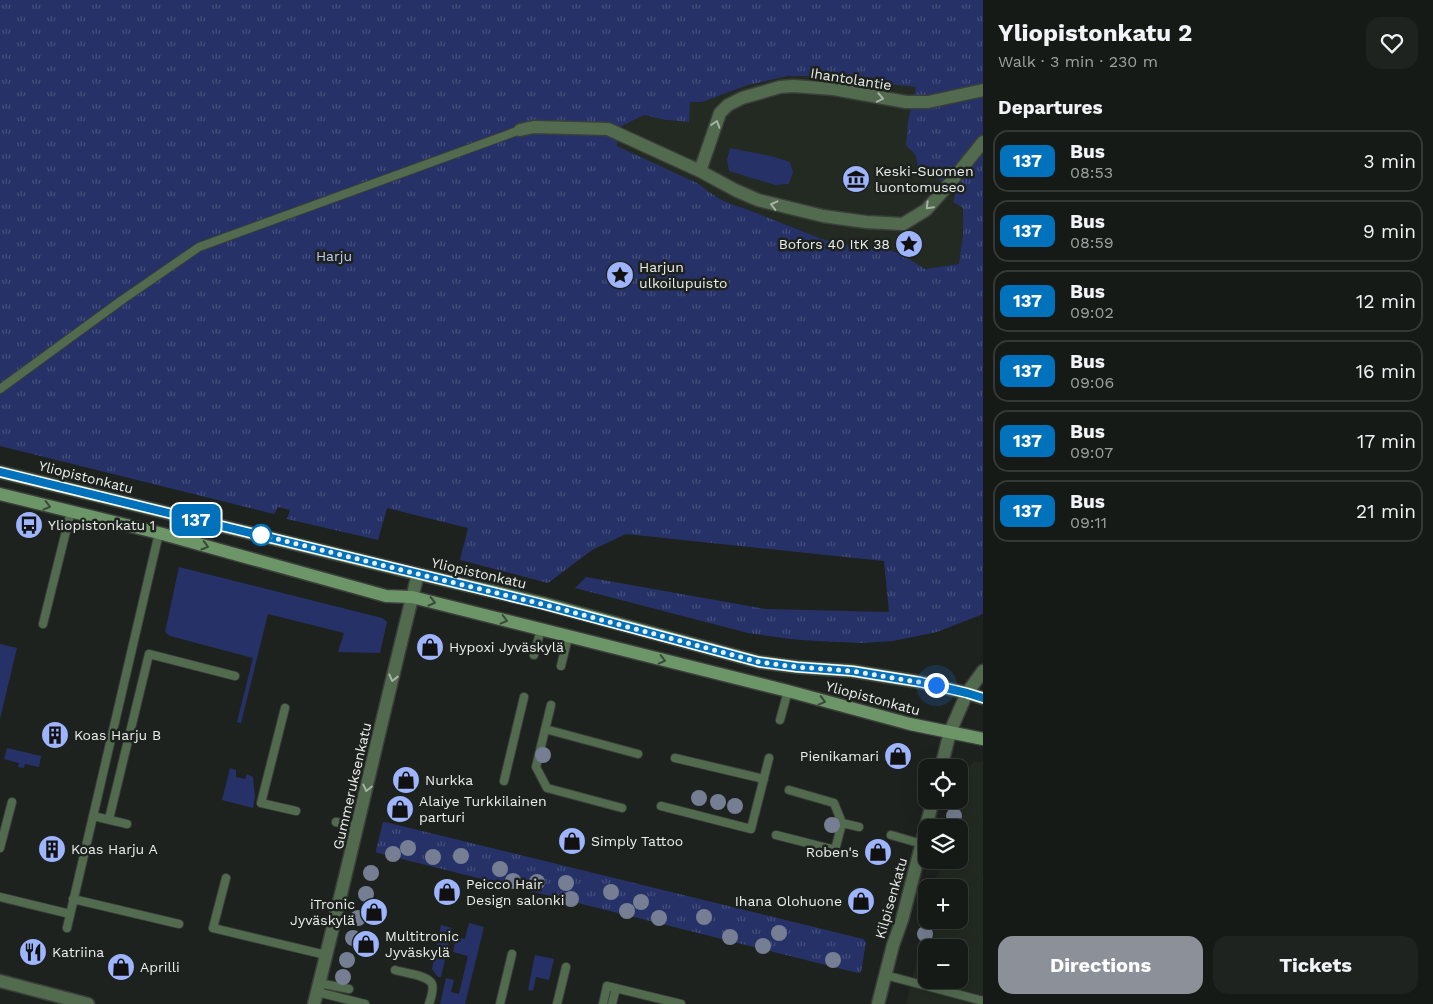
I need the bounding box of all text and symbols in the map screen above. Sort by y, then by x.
button: heart [1366,17,1418,69]
text: Yliopistonkatu 2 [998,19,1192,47]
text: Walk · 3 min · 230 m [998,52,1158,71]
street label: Ihantolantie [809,65,893,93]
one-way arrow [876,92,884,102]
text: Departures [998,96,1103,119]
one-way arrow [710,121,720,129]
text: Bus [1070,140,1105,163]
text: 137 [1013,150,1042,171]
text: 3 min [1364,150,1416,173]
place label: Keski-Suomen luontomuseo [875,163,974,195]
text: 08:53 [1070,163,1113,182]
museum icon: Keski-Suomen luontomuseo [841,164,871,194]
one-way arrow [771,200,779,210]
one-way arrow [926,200,935,209]
text: Bus [1070,210,1105,233]
text: 137 [1013,220,1042,241]
text: 9 min [1363,220,1416,243]
place icon: Bofors 40 ItK 38 [894,229,924,259]
text: 08:59 [1070,233,1114,252]
place label: Bofors 40 ItK 38 [779,236,890,252]
park label: Harju [316,248,352,264]
place label: Harjun ulkoilupuisto [639,259,727,291]
place icon: Harjun ulkoilupuisto [605,260,635,290]
text: Bus [1070,280,1105,303]
text: 137 [1013,290,1042,311]
text: 12 min [1356,290,1416,313]
text: 09:02 [1070,303,1114,322]
text: Bus [1070,350,1105,373]
text: 137 [1013,360,1042,381]
text: 16 min [1356,360,1416,383]
text: 09:06 [1070,373,1114,392]
text: Bus [1070,420,1105,443]
text: 137 [1013,430,1042,451]
text: 17 min [1357,430,1416,453]
text: 09:07 [1070,443,1113,462]
street label: Yliopistonkatu [37,457,135,497]
text: Bus [1070,490,1105,513]
one-way arrow [43,500,51,510]
text: 137 [1013,500,1042,521]
text: 21 min [1356,500,1416,523]
line badge: 137 [167,504,225,536]
text: 137 [182,509,210,530]
bus stop icon: Yliopistonkatu 1 [14,510,44,540]
text: 09:11 [1070,513,1107,532]
place label: Yliopistonkatu 1 [48,517,155,533]
unlabelled marker [250,524,272,546]
one-way arrow [200,540,209,551]
street label: Yliopistonkatu [430,554,528,592]
one-way arrow [427,596,435,606]
one-way arrow [500,614,509,625]
shop icon: Hypoxi Jyväskylä [415,632,445,662]
place label: Hypoxi Jyväskylä [449,639,564,655]
one-way arrow [657,654,666,665]
your location [924,673,949,698]
one-way arrow [389,674,399,682]
street label: Yliopistonkatu [824,678,922,718]
one-way arrow [818,695,826,705]
building icon: Koas Harju B [40,720,70,750]
street label: Gummeruksenkatu [330,721,374,851]
place label: Koas Harju B [74,727,161,743]
shop icon: Pienikamari [883,741,913,771]
place label: Pienikamari [800,748,879,764]
map controls [918,759,968,989]
button: locate [918,759,968,809]
shop icon: Nurkka [391,765,421,795]
place label: Nurkka [425,772,473,788]
one-way arrow [362,783,373,792]
place label: Alaiye Turkkilainen parturi [419,793,547,825]
shop icon: Alaiye Turkkilainen parturi [385,794,415,824]
button: layers [918,819,968,869]
shop icon: Simply Tattoo [557,826,587,856]
place label: Simply Tattoo [591,833,683,849]
building icon: Koas Harju A [37,834,67,864]
shop icon: Roben's [863,837,893,867]
place label: Koas Harju A [71,841,158,857]
place label: Roben's [806,844,859,860]
street label: Kilpisenkatu [872,856,910,940]
place label: Peicco Hair Design salonki [466,876,564,908]
shop icon: Peicco Hair Design salonki [432,877,462,907]
button: + [918,879,968,929]
shop icon: Ihana Olohuone [846,886,876,916]
place label: Ihana Olohuone [735,893,842,909]
place label: iTronic Jyväskylä [290,896,355,928]
shop icon: iTronic Jyväskylä [359,897,389,927]
place label: Multitronic Jyväskylä [385,928,459,960]
shop icon: Multitronic Jyväskylä [351,929,381,959]
button: Directions [998,936,1203,994]
button: Tickets [1213,936,1418,994]
restaurant icon: Katriina [18,937,48,967]
button: − [918,939,968,989]
place label: Katriina [52,944,104,960]
shop icon: Aprilli [106,952,136,982]
place label: Aprilli [140,959,180,975]

